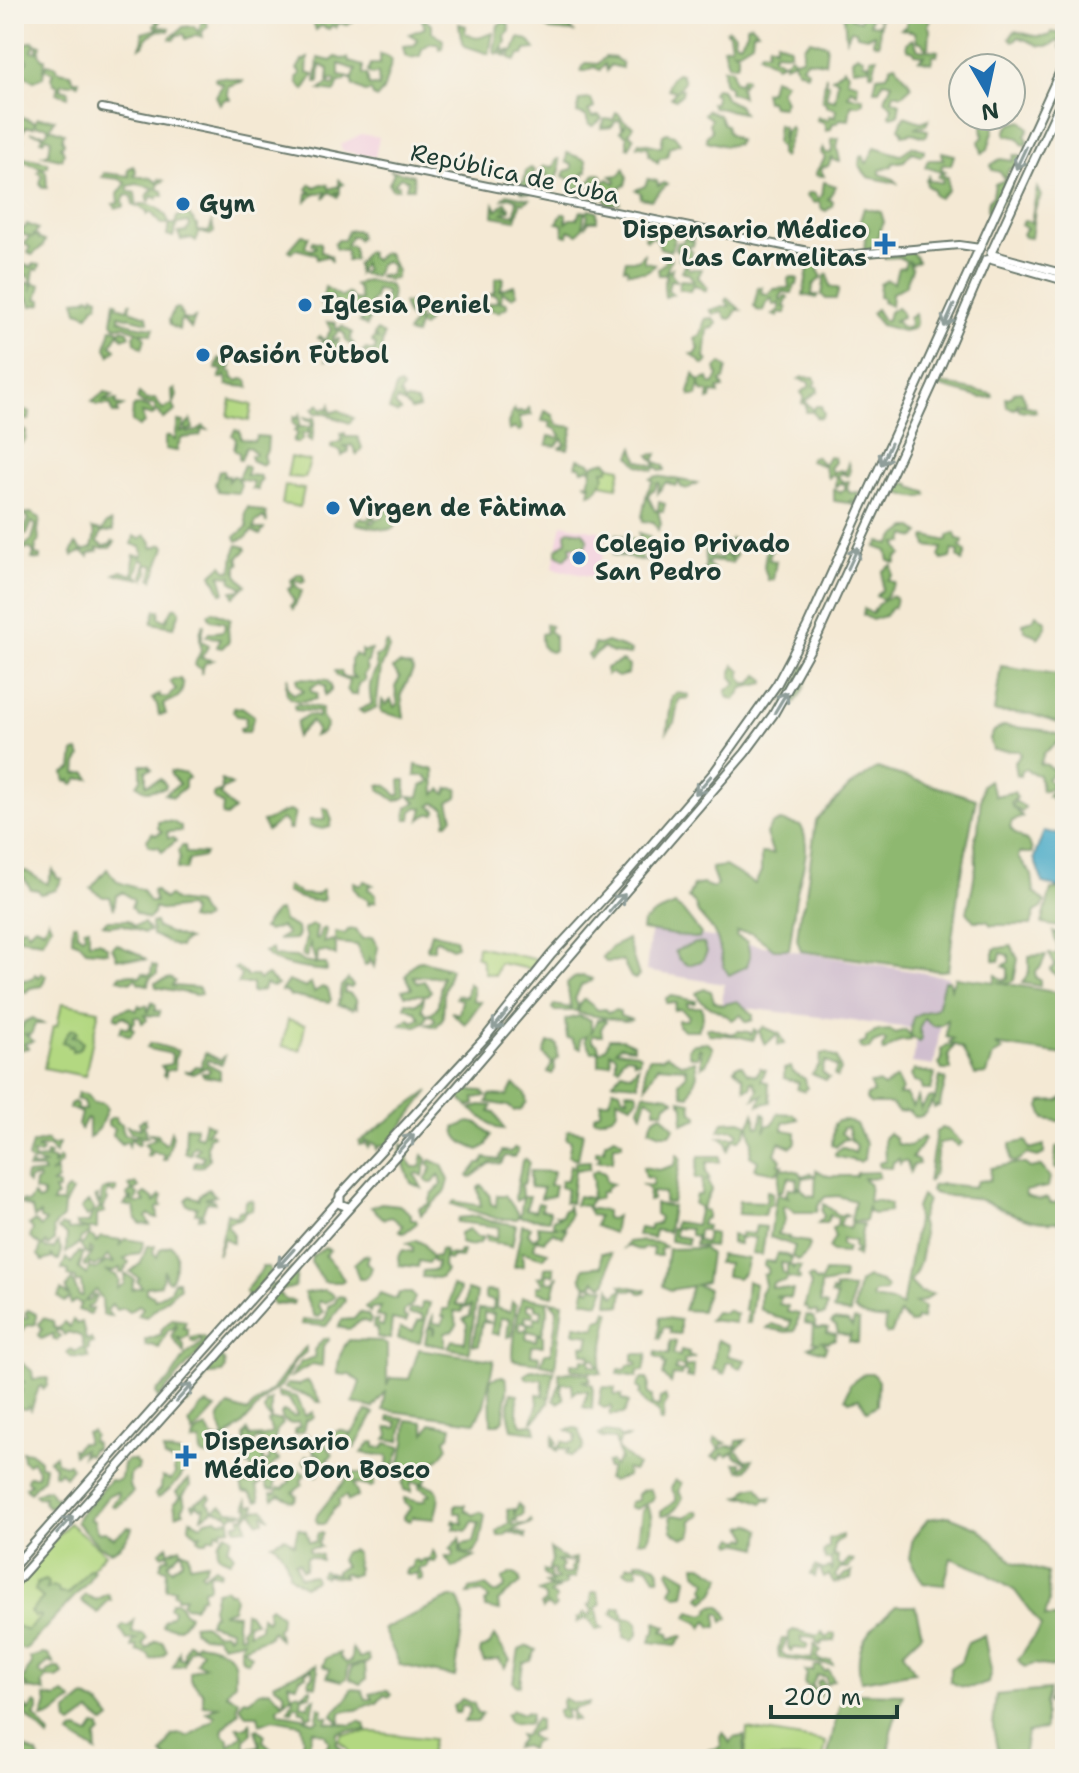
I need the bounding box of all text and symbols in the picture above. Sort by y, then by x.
north arrow [947,52,1027,132]
text: N [979,96,1001,127]
street label: República de Cuba [408,136,622,212]
one-way arrow [1013,146,1028,170]
place label: Gym [199,188,255,220]
marker: Gym [174,195,192,213]
place label: Dispensario Médico - Las Carmelitas [622,214,867,274]
marker: Dispensario Médico - Las Carmelitas [874,233,896,255]
place label: Iglesia Peniel [321,289,490,321]
marker: Iglesia Peniel [296,296,314,314]
one-way arrow [941,304,956,328]
place label: Pasión Fùtbol [219,339,389,371]
marker: Pasión Fùtbol [194,346,212,364]
one-way arrow [878,442,893,466]
place label: Vìrgen de Fàtima [349,492,566,524]
marker: Vìrgen de Fàtima [324,499,342,517]
place label: Colegio Privado San Pedro [595,528,790,588]
one-way arrow [846,546,861,570]
marker: Colegio Privado San Pedro [570,549,588,567]
one-way arrow [773,691,789,714]
one-way arrow [694,774,712,795]
one-way arrow [607,893,625,913]
one-way arrow [491,1009,509,1030]
one-way arrow [397,1133,416,1153]
one-way arrow [278,1248,296,1268]
one-way arrow [174,1384,192,1404]
place label: Dispensario Médico Don Bosco [204,1426,430,1486]
marker: Dispensario Médico Don Bosco [175,1445,197,1467]
one-way arrow [56,1516,74,1536]
scale bar [771,1669,897,1719]
text: 200 m [783,1681,861,1713]

